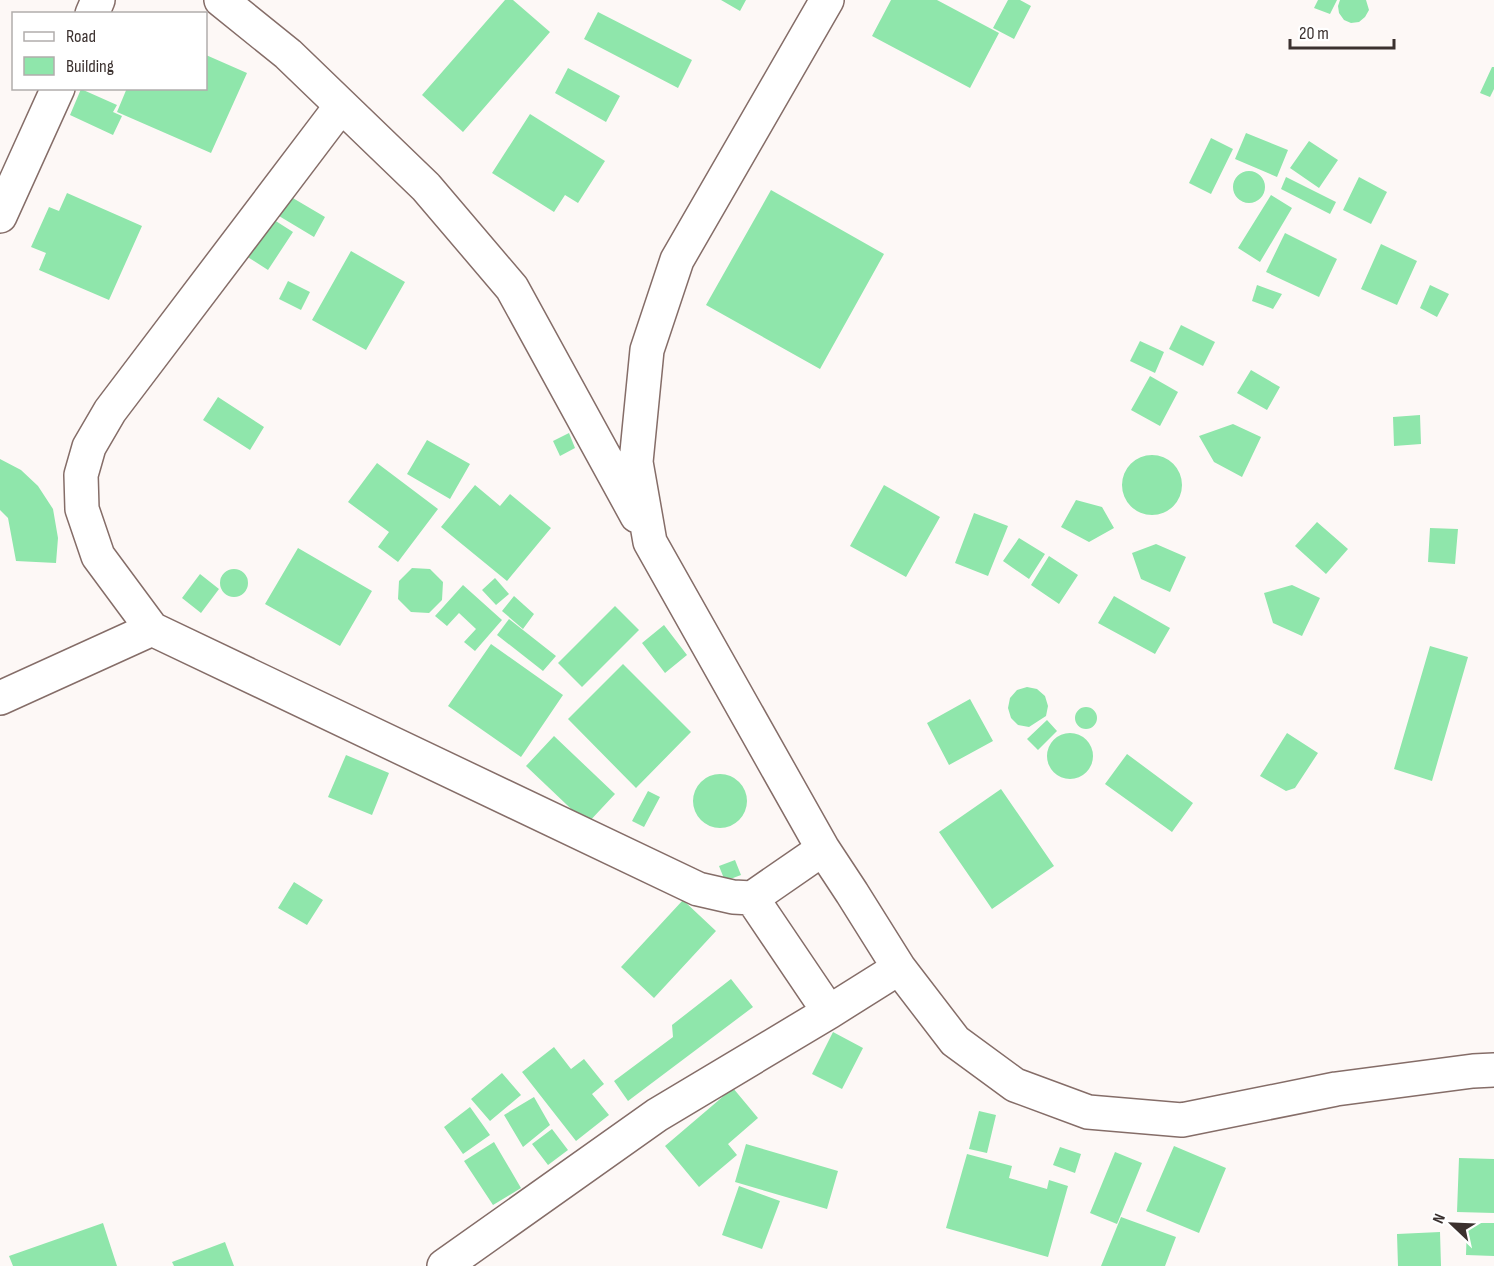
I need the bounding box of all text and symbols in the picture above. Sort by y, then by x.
legend [12,12,207,90]
scale bar [1290,12,1394,50]
text: 20 m [1299,23,1329,44]
text: Road [66,26,96,47]
text: Building [66,56,114,77]
north arrow [1422,1194,1482,1254]
text: N [1429,1211,1450,1226]

